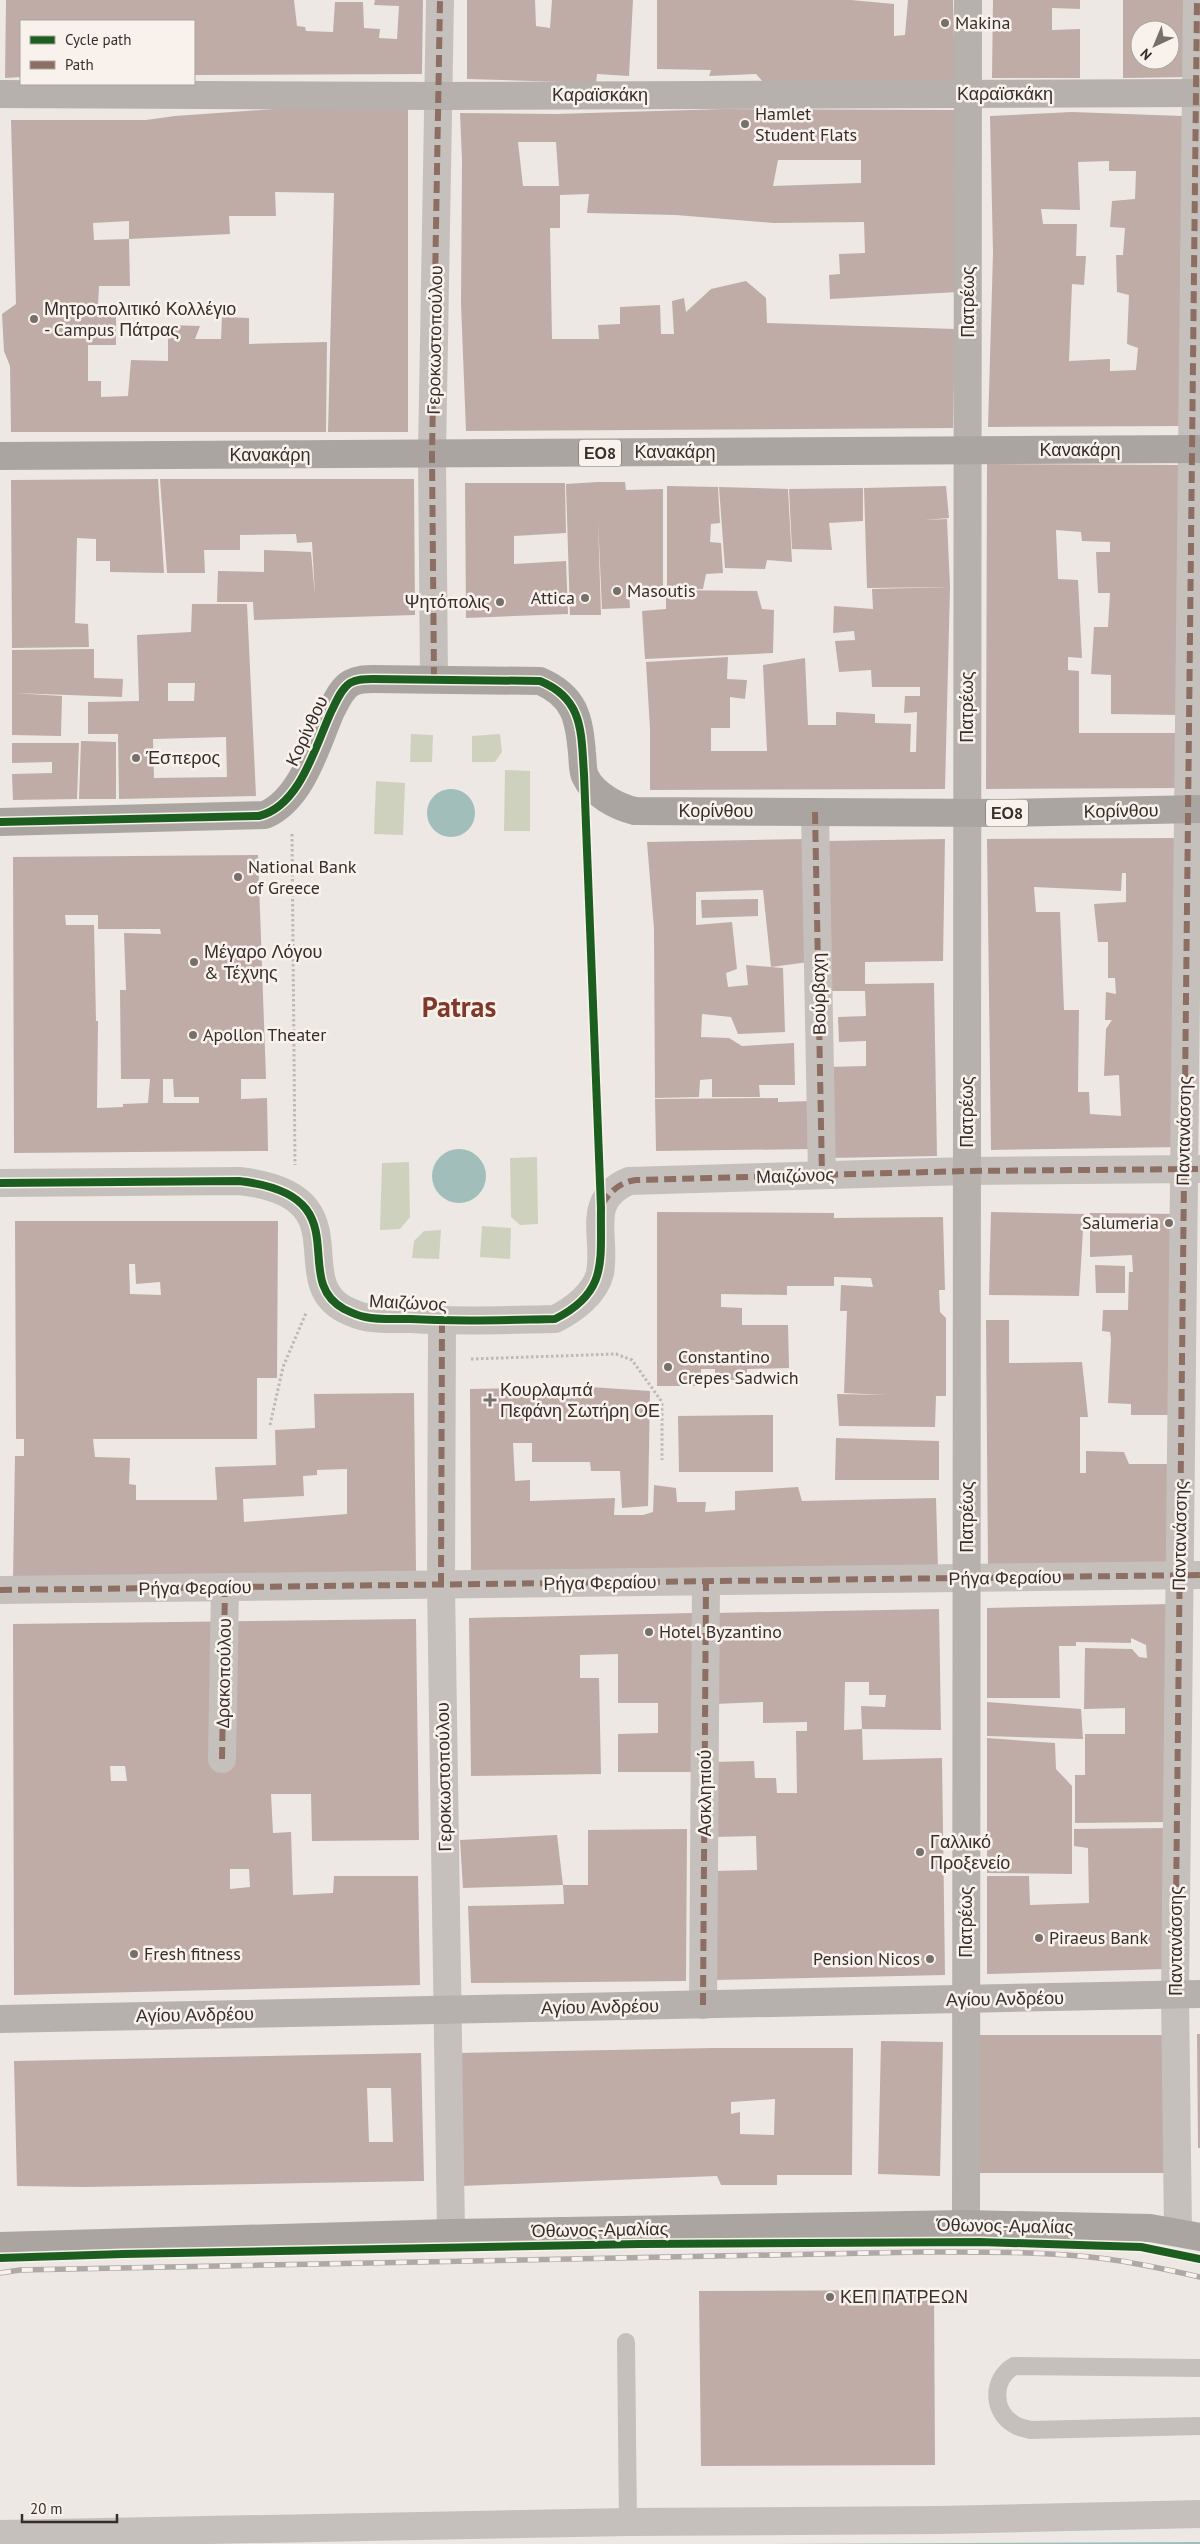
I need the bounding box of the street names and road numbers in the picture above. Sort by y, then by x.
street label: Καραϊσκάκη [957,82,1053,105]
street label: Καραϊσκάκη [552,83,648,106]
street label: Γεροκωστοπούλου [422,265,447,415]
street label: Πατρέως [956,266,979,338]
street label: Κανακάρη [1039,438,1121,461]
road number: ΕΟ8 [579,439,621,466]
street label: Κανακάρη [634,440,716,463]
street label: Κανακάρη [229,443,311,466]
street label: Πατρέως [955,671,978,743]
street label: Κορίνθου [280,692,333,770]
street label: Κορίνθου [1083,798,1159,823]
street label: Κορίνθου [679,799,753,822]
road number: ΕΟ8 [986,800,1028,826]
street label: Βούρβαχη [806,953,831,1035]
street label: Παντανάσσης [1171,1075,1196,1186]
street label: Πατρέως [955,1076,978,1148]
street label: Μαιζώνος [756,1163,835,1188]
street label: Μαιζώνος [369,1289,448,1316]
street label: Παντανάσσης [1167,1480,1192,1591]
street label: Πατρέως [955,1481,978,1553]
street label: Ρήγα Φεραίου [948,1565,1062,1590]
street label: Ρήγα Φεραίου [543,1570,657,1595]
street label: Ρήγα Φεραίου [138,1575,252,1600]
street label: Δρακοπούλου [211,1618,236,1728]
street label: Γεροκωστοπούλου [431,1702,456,1852]
street label: Ασκληπιού [693,1750,716,1836]
street label: Πατρέως [954,1886,977,1958]
street label: Παντανάσσης [1164,1886,1187,1996]
street label: Αγίου Ανδρέου [946,1986,1064,2011]
street label: Αγίου Ανδρέου [541,1994,659,2019]
street label: Αγίου Ανδρέου [136,2002,254,2027]
street label: Όθωνος-Αμαλίας [936,2213,1074,2238]
street label: Όθωνος-Αμαλίας [530,2217,669,2242]

